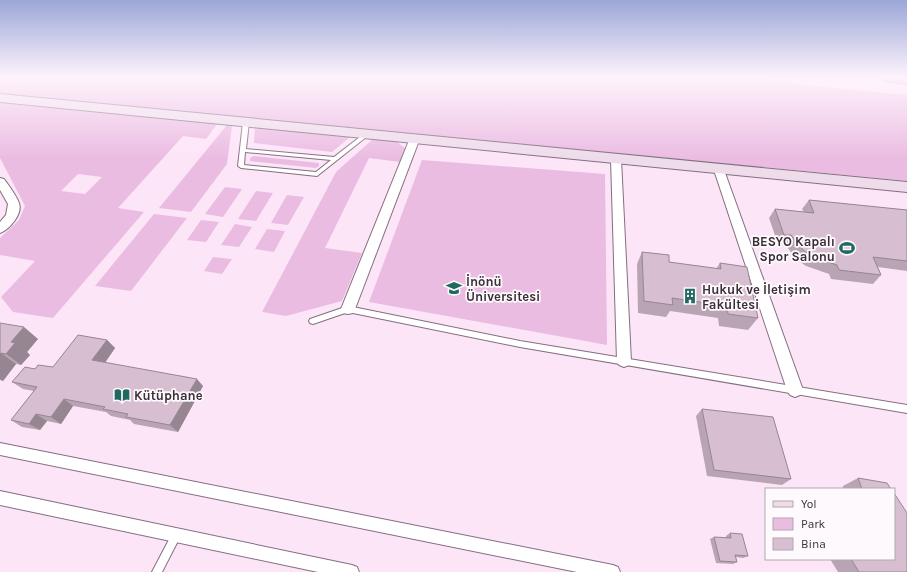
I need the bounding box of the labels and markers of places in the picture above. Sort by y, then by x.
place label: BESYO Kapalı Spor Salonu [752,234,835,264]
sports icon: BESYO Kapalı Spor Salonu [838,239,856,257]
place label: İnönü Üniversitesi [466,273,540,304]
school or university icon: İnönü Üniversitesi [445,279,463,297]
place label: Hukuk ve İletişim Fakültesi [702,281,811,312]
building icon: Hukuk ve İletişim Fakültesi [681,287,699,305]
library icon: Kütüphane [113,386,131,404]
place label: Kütüphane [134,388,203,403]

